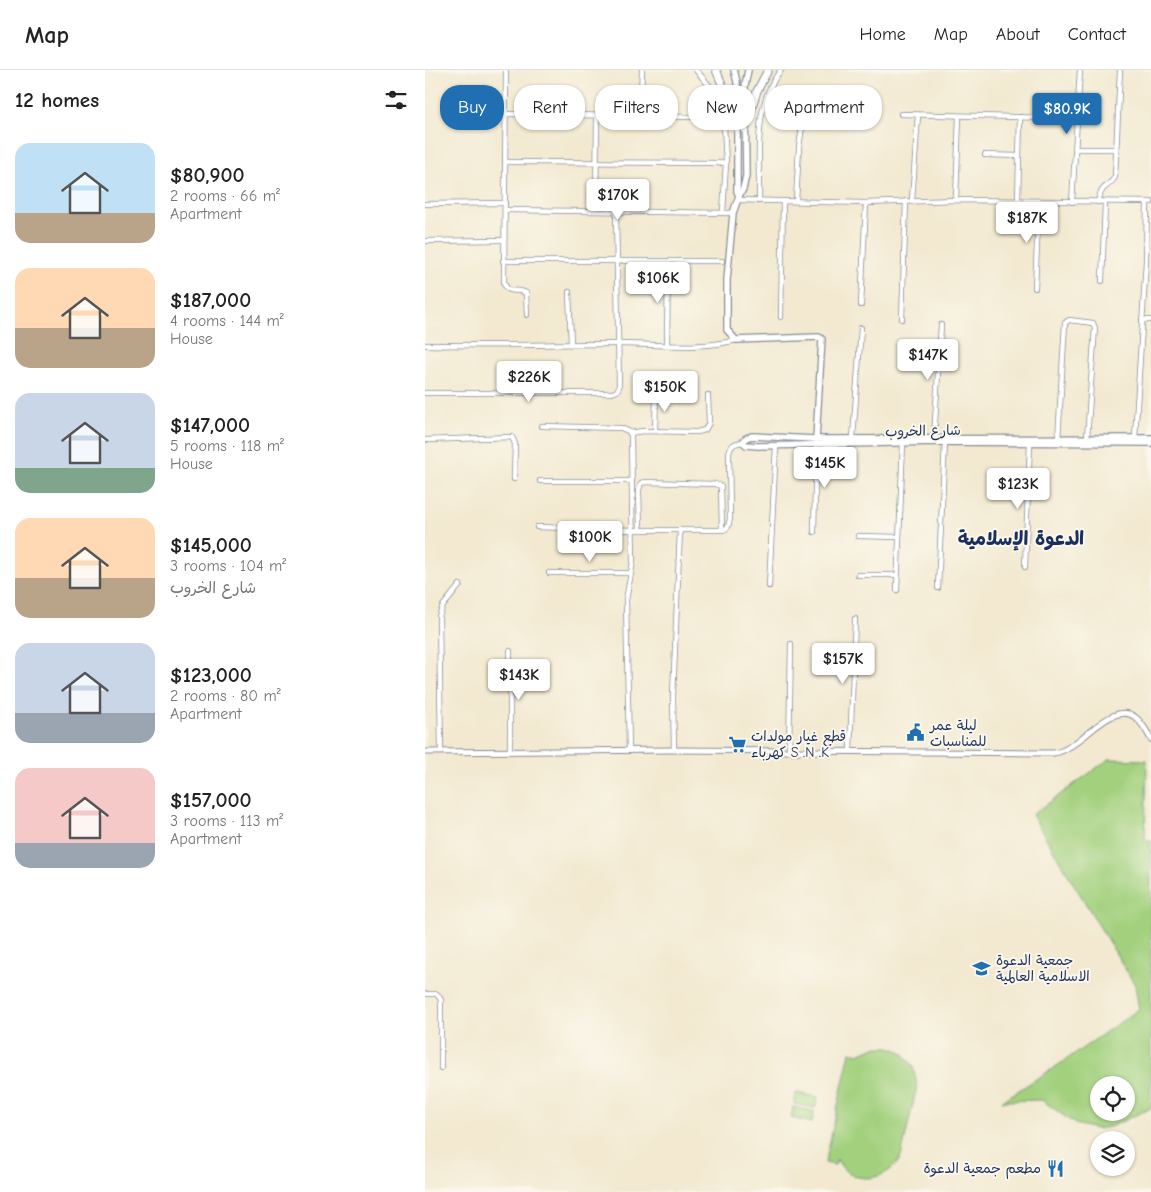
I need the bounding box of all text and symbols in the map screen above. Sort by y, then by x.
text: Map [25,21,69,49]
text: Home [859,24,906,45]
text: Map [934,24,968,45]
text: About [996,24,1040,45]
text: Contact [1068,24,1126,45]
chip: Buy [440,85,504,130]
chip: Rent [514,85,585,130]
chip: Filters [595,85,678,130]
chip: New [688,85,755,130]
chip: Apartment [765,85,882,130]
icon: filters [382,86,410,114]
text: 12 homes [15,88,99,112]
pin: $80.9K [1026,92,1108,135]
text: $80.9K [1043,100,1091,118]
icon: home [55,163,115,223]
text: $80,900 [170,163,244,187]
pin: $170K [583,178,653,221]
text: $170K [597,186,639,204]
text: 2 rooms · 66 m² [170,187,280,205]
pin: $187K [992,202,1062,244]
text: Apartment [170,205,242,223]
text: $187K [1007,209,1047,227]
pin: $106K [623,262,693,304]
text: $106K [637,269,679,287]
icon: home [55,288,115,348]
text: $187,000 [170,288,251,312]
text: 4 rooms · 144 m² [170,312,284,330]
text: House [170,330,213,348]
pin: $147K [893,338,963,381]
text: $147K [908,346,948,364]
pin: $226K [494,360,564,403]
text: $226K [508,368,550,386]
pin: $150K [630,370,700,413]
text: $150K [644,378,686,396]
icon: home [55,413,115,473]
text: $147,000 [170,413,250,437]
street label: شارع الخروب [885,422,961,441]
text: 5 rooms · 118 m² [170,437,284,455]
pin: $145K [790,446,860,489]
text: $145K [805,454,845,472]
text: House [170,455,213,473]
pin: $123K [983,468,1053,510]
text: $123K [998,475,1038,493]
pin: $100K [555,520,625,563]
text: $100K [568,528,612,546]
district label: الدعوة الإسلامية [958,528,1084,551]
text: $145,000 [170,533,252,557]
icon: home [55,538,115,598]
text: 3 rooms · 104 m² [170,557,286,575]
text: شارع الخروب [170,579,256,597]
pin: $157K [808,642,878,685]
text: $157K [823,650,863,668]
pin: $143K [484,658,554,701]
icon: home [55,663,115,723]
text: $123,000 [170,663,252,687]
text: $143K [499,666,539,684]
text: 2 rooms · 80 m² [170,687,281,705]
text: Apartment [170,705,242,723]
place label: ليلة عمر للمناسبات [929,717,986,750]
public building icon: ليلة عمر للمناسبات [906,723,926,743]
place label: قطع غيار مولدات كهرباء S .N .K [751,728,846,761]
supermarket icon: قطع غيار مولدات كهرباء S .N .K [727,734,747,754]
icon: home [55,788,115,848]
text: $157,000 [170,788,252,812]
text: 3 rooms · 113 m² [170,812,283,830]
text: Apartment [170,830,242,848]
place label: جمعية الدعوة الاسلامية العالمية [996,952,1090,985]
school or university icon: جمعية الدعوة الاسلامية العالمية [972,958,992,978]
map controls [1090,1076,1135,1176]
button: locate [1090,1076,1135,1121]
button: layers [1090,1131,1135,1176]
restaurant icon: مطعم جمعية الدعوة [1045,1158,1065,1178]
place label: مطعم جمعية الدعوة [924,1160,1041,1179]

